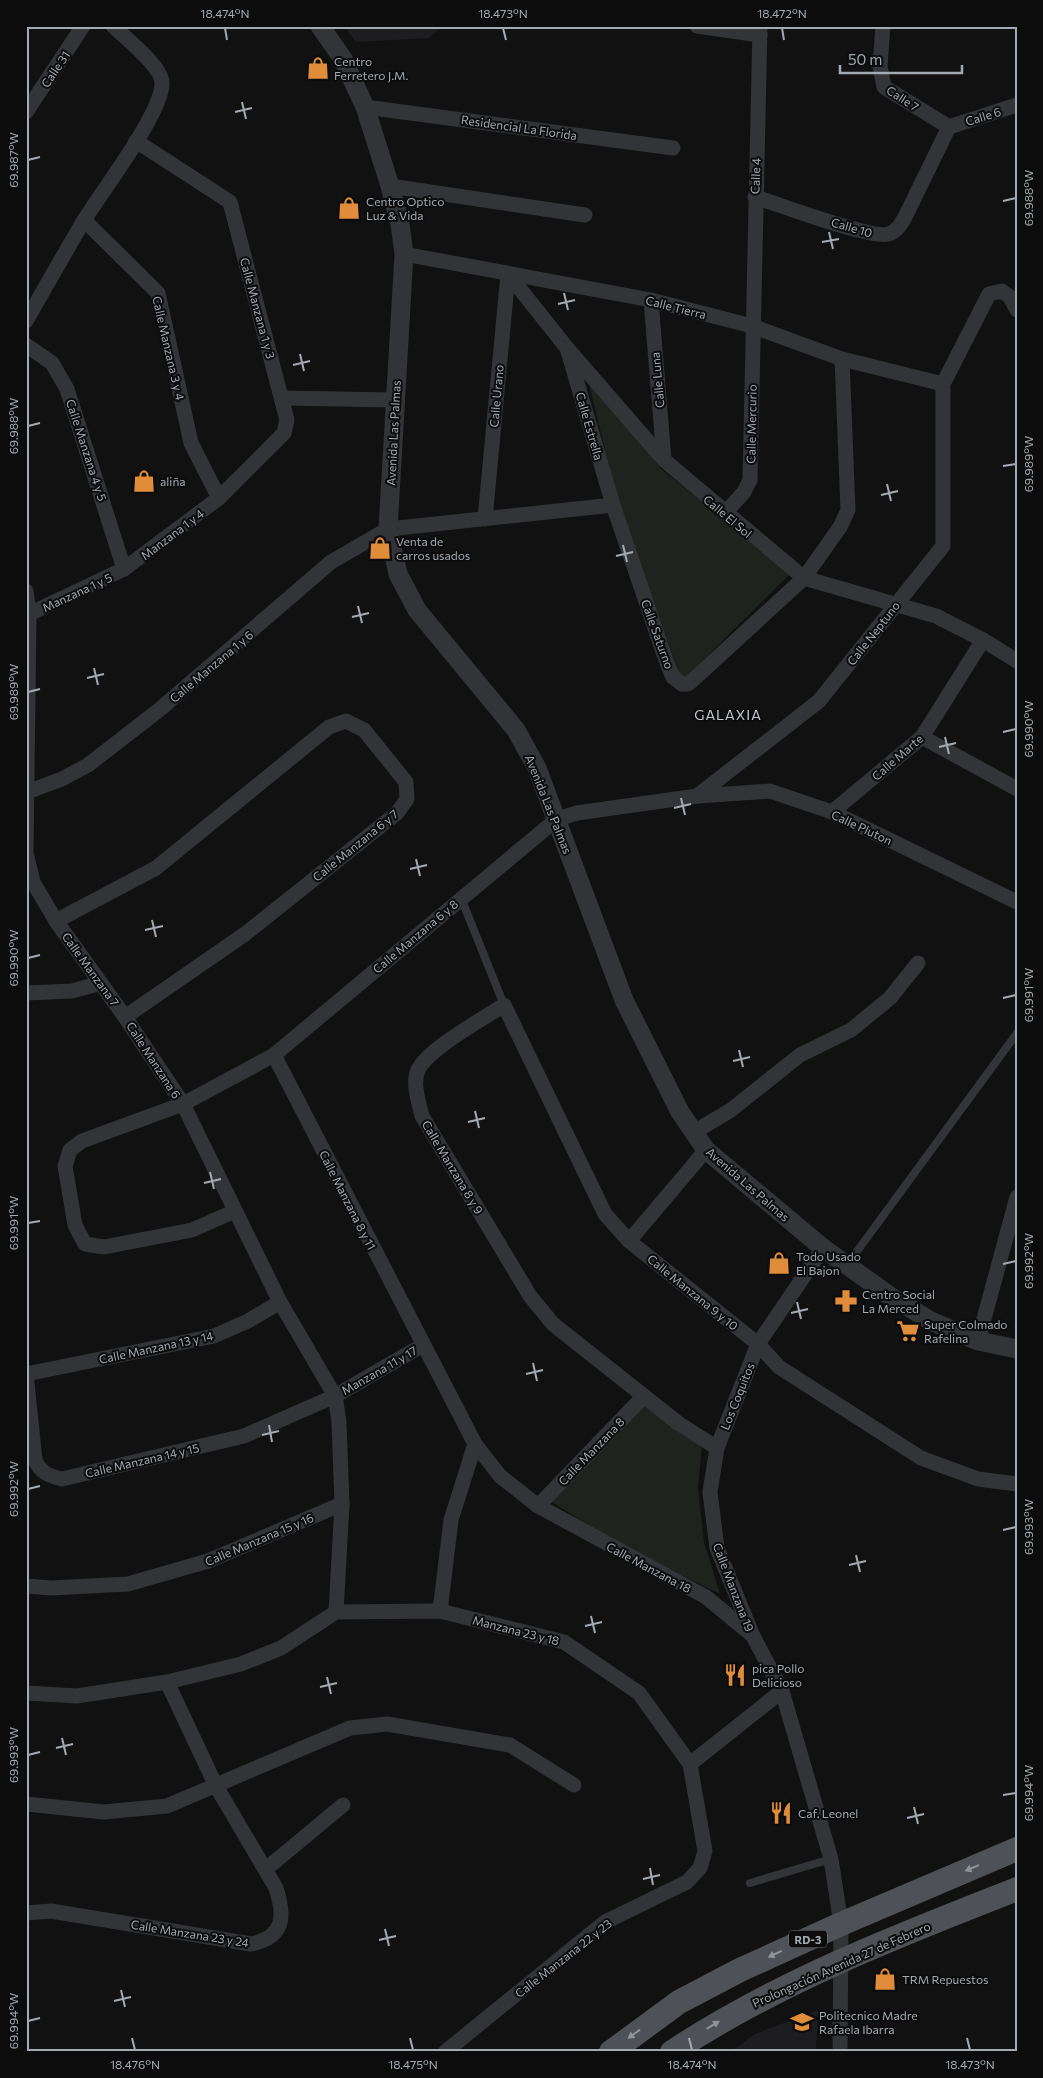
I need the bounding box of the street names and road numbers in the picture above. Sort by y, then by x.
street label: Calle 31 [38,48,72,90]
street label: Calle 7 [884,82,922,114]
street label: Calle 6 [963,104,1003,128]
street label: Residencial La Florida [460,112,578,142]
street label: Calle 4 [747,158,763,194]
street label: Calle 10 [830,214,874,240]
street label: Calle Manzana 1 y 3 [238,256,278,360]
street label: Calle Tierra [644,293,708,321]
street label: Calle Manzana 3 y 4 [150,295,188,401]
street label: Calle Luna [648,352,666,408]
street label: Calle Urano [486,364,506,428]
street label: Avenida Las Palmas [383,380,403,486]
street label: Calle Mercurio [743,384,759,464]
street label: Calle Estrella [574,390,606,462]
street label: Calle Manzana 4 y 5 [64,397,110,503]
street label: Calle El Sol [701,492,755,540]
street label: Manzana 1 y 4 [138,506,206,562]
street label: Manzana 1 y 5 [40,570,114,614]
street label: Calle Saturno [639,597,677,671]
street label: Calle Neptuno [844,598,902,668]
street label: Calle Manzana 1 y 6 [166,627,256,705]
street label: Calle Marte [869,731,925,783]
street label: Avenida Las Palmas [523,752,575,856]
street label: Calle Manzana 6 y 7 [309,806,401,884]
street label: Calle Pluton [829,807,895,847]
street label: Calle Manzana 6 y 8 [370,896,460,976]
street label: Calle Manzana 7 [60,929,122,1009]
street label: Calle Manzana 6 [124,1019,184,1101]
street label: Calle Manzana 8 y 9 [419,1118,487,1216]
street label: Avenida Las Palmas [704,1144,792,1224]
street label: Calle Manzana 8 y 11 [317,1148,379,1252]
street label: Calle Manzana 9 y 10 [645,1251,741,1333]
street label: Calle Manzana 13 y 14 [98,1328,214,1366]
street label: Manzana 11 y 17 [339,1343,419,1397]
street label: Los Coquitos [717,1360,757,1432]
street label: Calle Manzana 8 [555,1414,627,1488]
street label: Calle Manzana 14 y 15 [84,1440,200,1480]
street label: Calle Manzana 15 y 16 [203,1510,315,1568]
street label: Calle Manzana 18 [604,1539,694,1595]
street label: Calle Manzana 19 [711,1541,757,1633]
street label: Manzana 23 y 18 [471,1612,561,1648]
street label: Calle Manzana 22 y 23 [512,1916,614,2000]
street label: Calle Manzana 23 y 24 [130,1917,250,1949]
street label: Prolongación Avenida 27 de Febrero [750,1918,932,2010]
road number: RD-3 [789,1930,827,1948]

